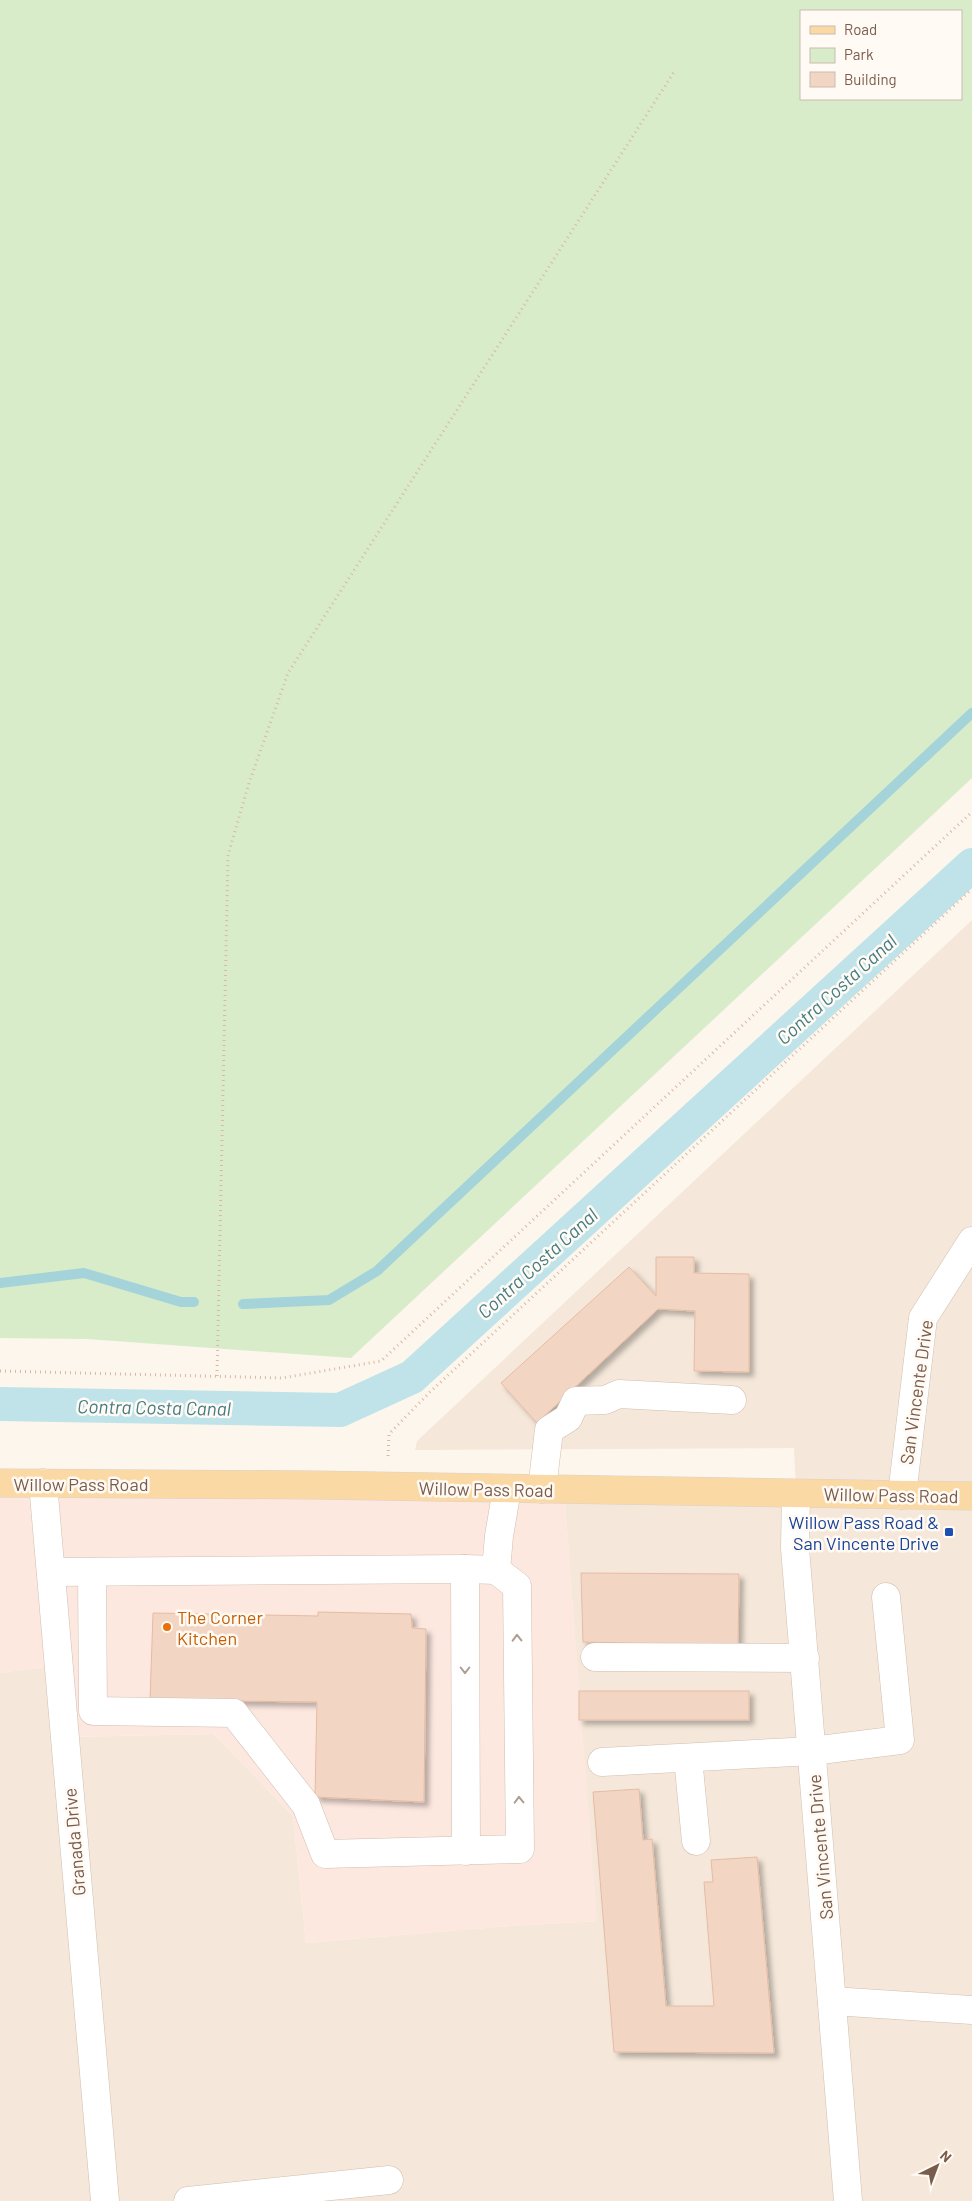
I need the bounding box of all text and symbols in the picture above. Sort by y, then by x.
legend [800,10,962,100]
text: Road [844,20,877,38]
text: Park [844,45,874,63]
text: Building [844,70,897,88]
water label: Contra Costa Canal [771,929,901,1049]
water label: Contra Costa Canal [472,1203,602,1323]
street label: San Vincente Drive [895,1318,937,1466]
water label: Contra Costa Canal [77,1394,232,1420]
street label: Willow Pass Road [14,1473,148,1495]
street label: Willow Pass Road [418,1477,554,1501]
street label: Willow Pass Road [823,1483,959,1507]
place label: Willow Pass Road & San Vincente Drive [789,1511,939,1554]
marker: Willow Pass Road & San Vincente Drive [943,1526,955,1538]
place label: The Corner Kitchen [177,1606,263,1649]
marker: The Corner Kitchen [161,1621,173,1633]
one-way arrow [512,1633,522,1641]
one-way arrow [460,1666,470,1674]
street label: San Vincente Drive [803,1773,837,1921]
street label: Granada Drive [58,1787,90,1897]
one-way arrow [514,1796,524,1804]
north arrow [912,2141,962,2191]
text: N [937,2147,955,2165]

